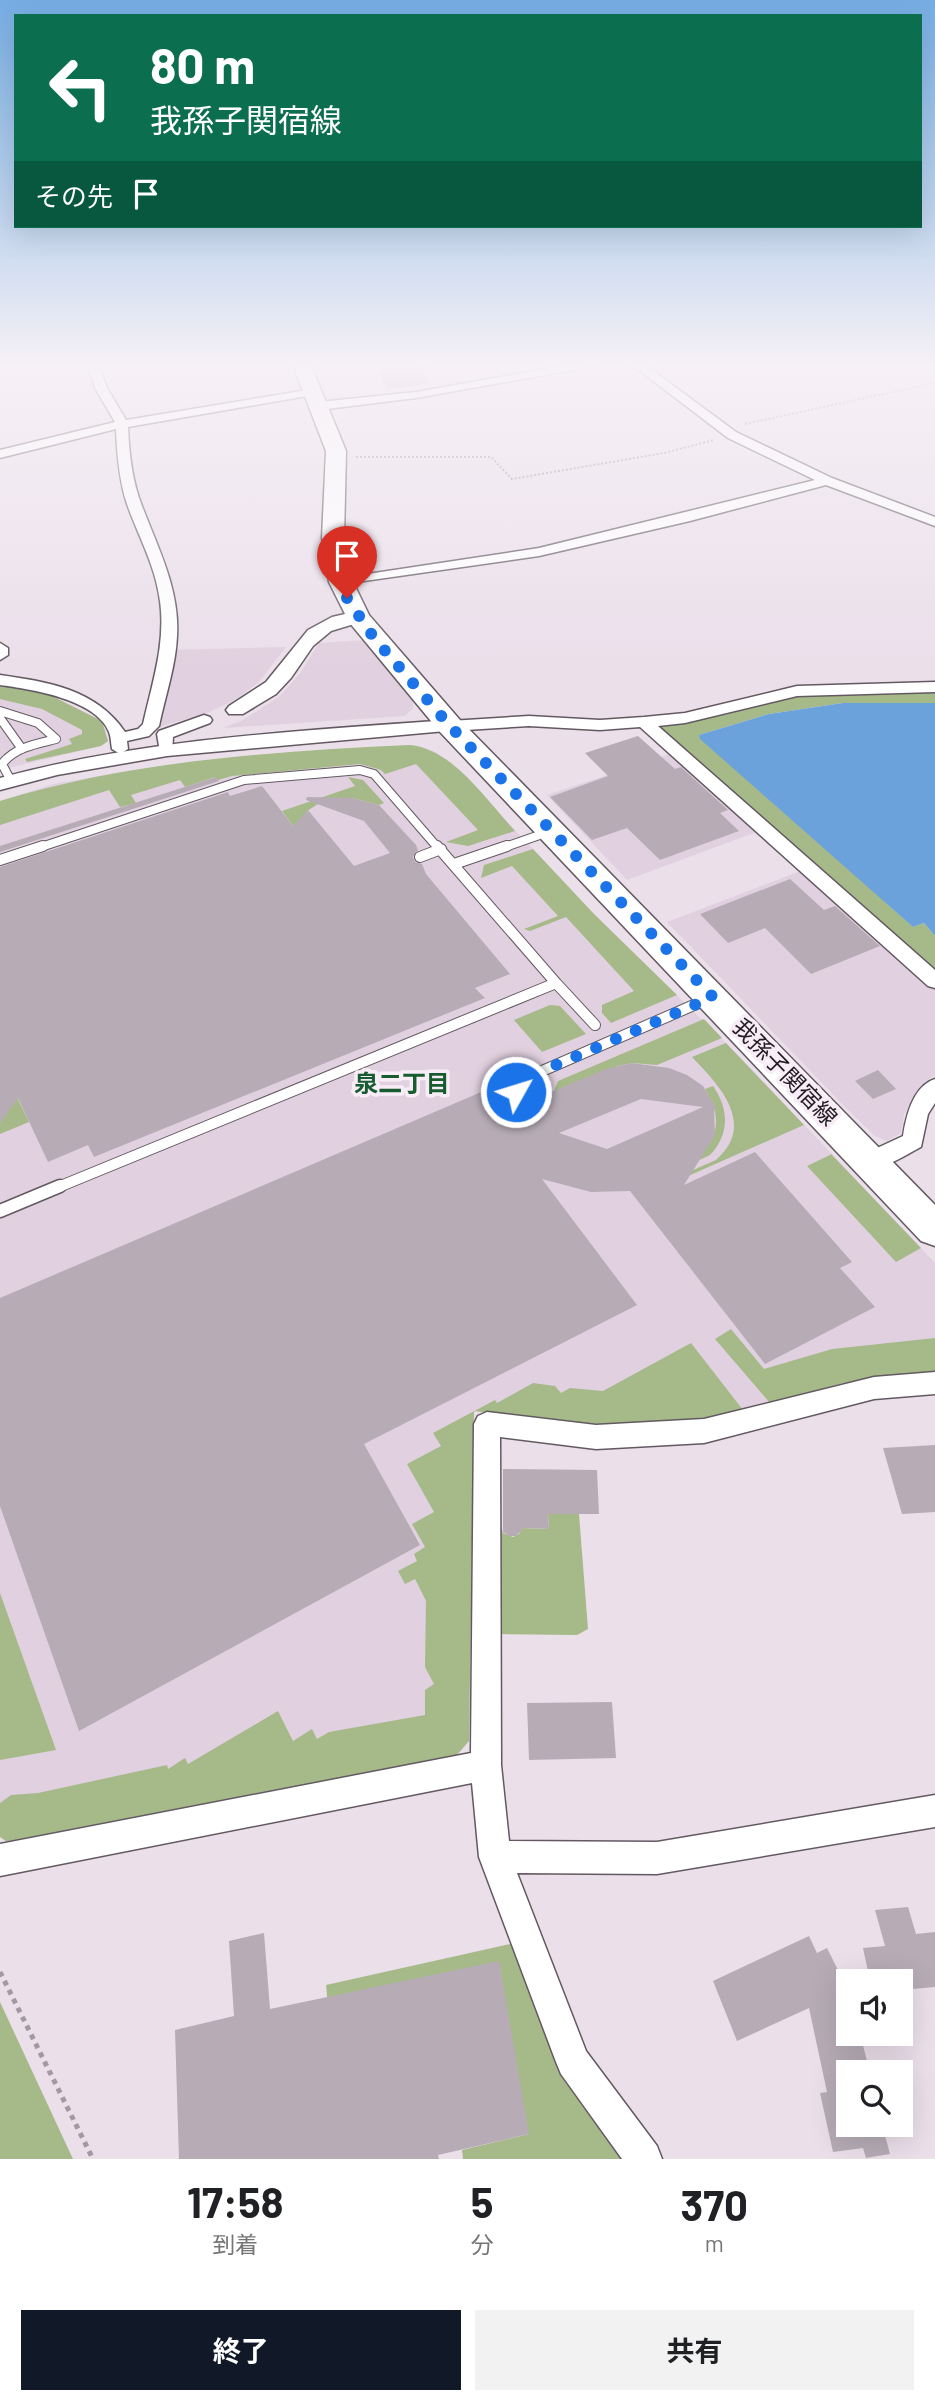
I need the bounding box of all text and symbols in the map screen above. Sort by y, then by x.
text: 80 m [150,35,255,94]
icon: left [35,42,126,133]
text: 我孫子関宿線 [150,100,342,138]
icon: arrive [127,175,165,213]
text: その先 [35,180,113,211]
pin [317,526,377,598]
icon: arrive [328,537,366,575]
street label: 我孫子関宿線 [728,1012,844,1131]
position arrow [479,1055,553,1129]
district label: 泉二丁目 [354,1068,450,1097]
map controls [836,1969,913,2137]
button: sound [836,1969,913,2046]
button: search [836,2060,913,2137]
text: 17:58 [187,2176,283,2226]
text: 5 [471,2176,493,2226]
text: 370 [681,2179,748,2229]
text: m [705,2229,724,2257]
text: 到着 [212,2230,258,2258]
text: 分 [470,2230,493,2258]
button: 終了 [21,2310,461,2390]
button: 共有 [475,2310,914,2390]

